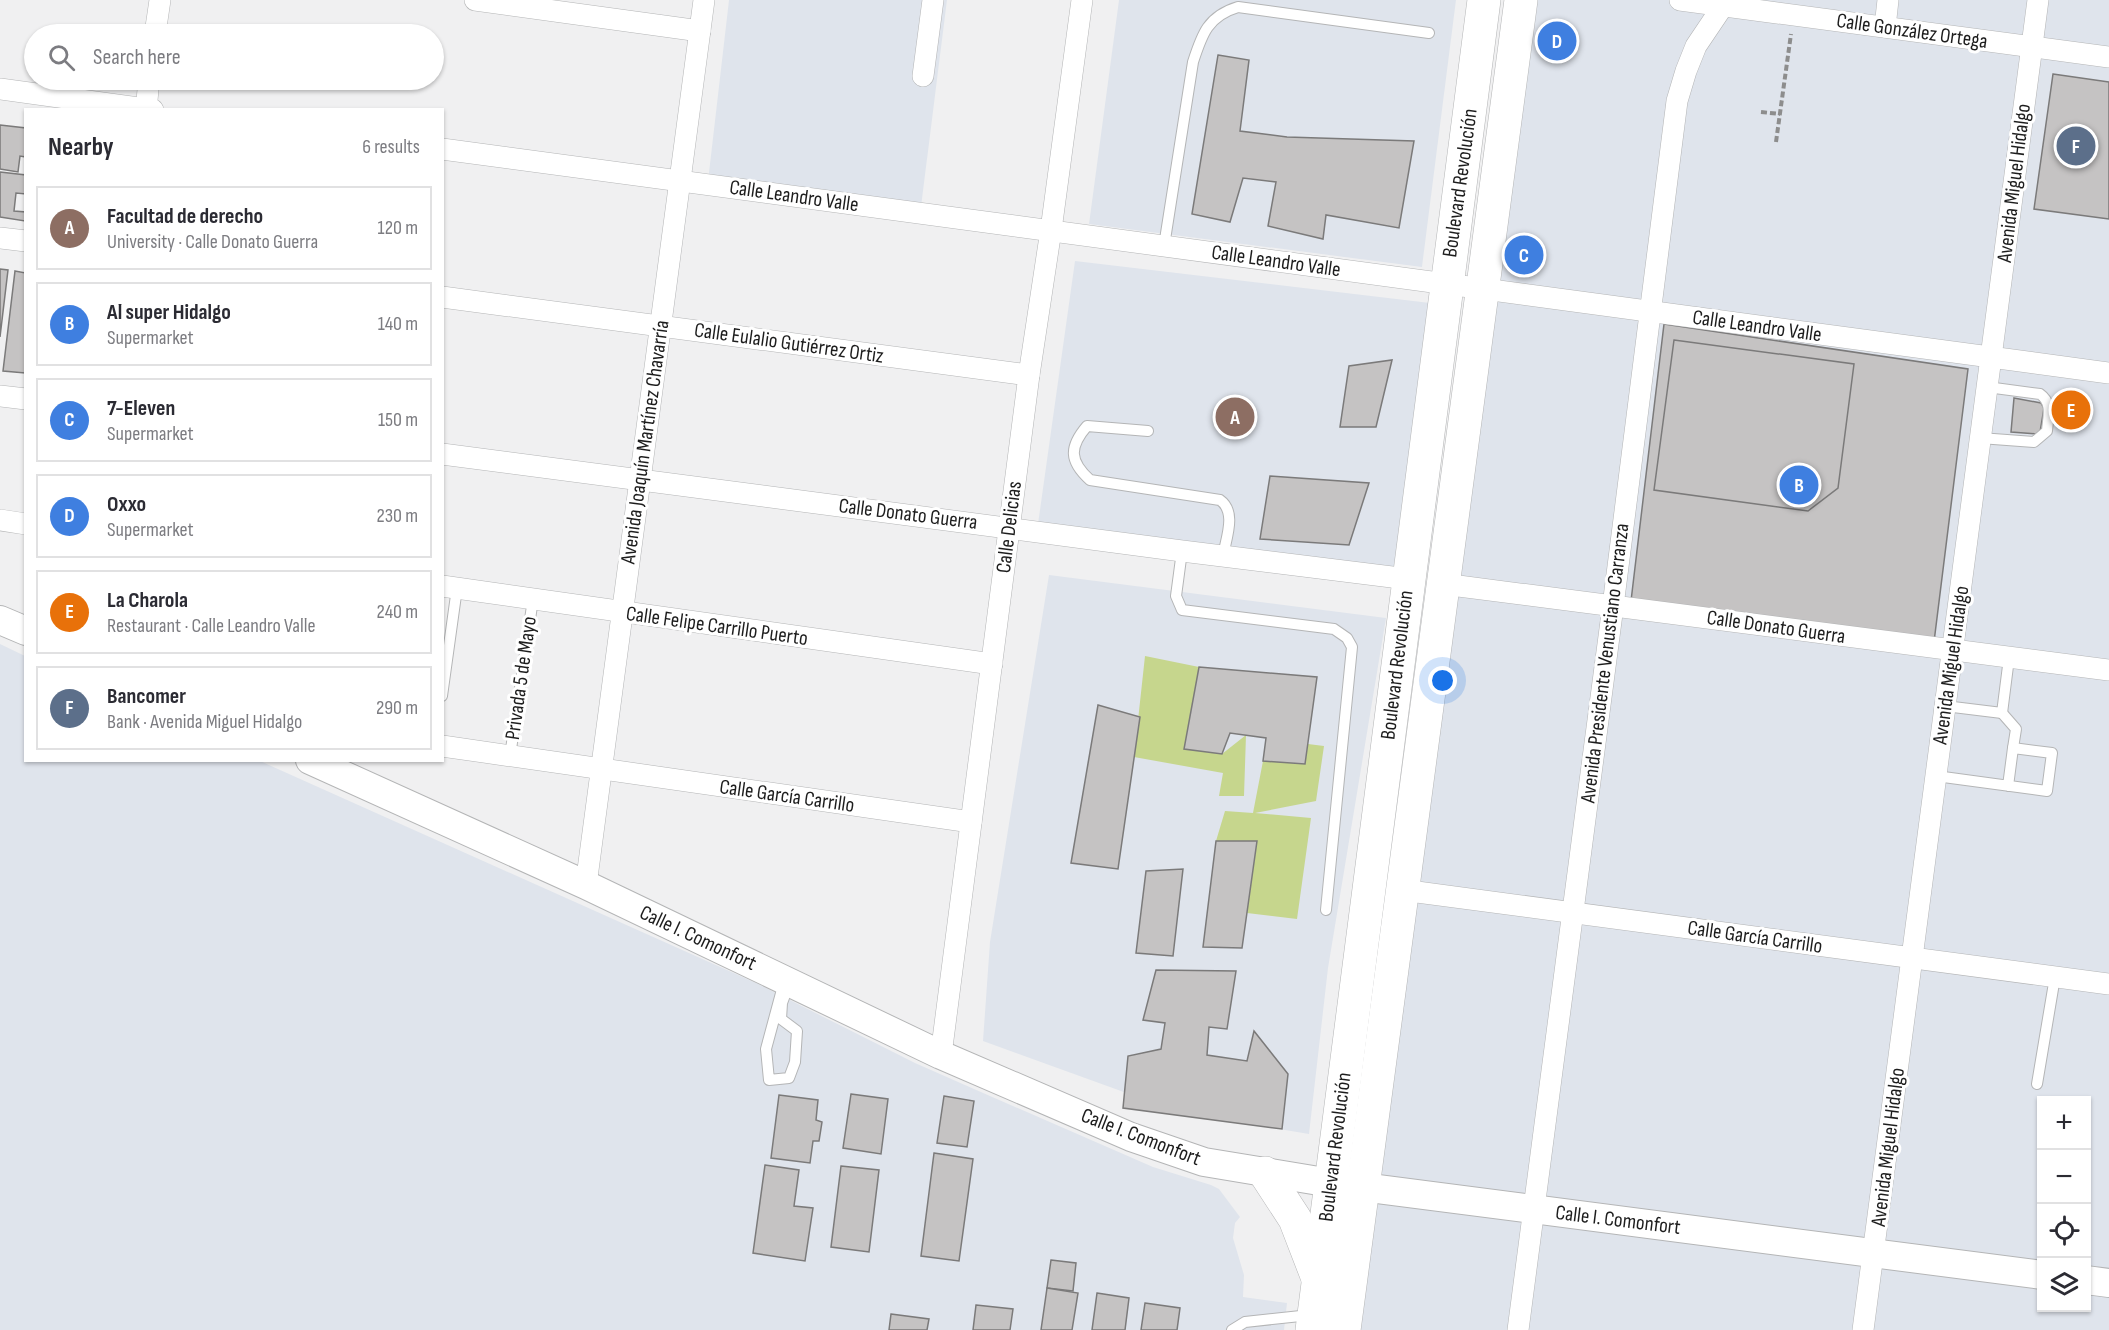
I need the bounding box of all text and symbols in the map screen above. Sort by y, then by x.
street label: Calle González Ortega [1835,8,1989,54]
pin: D [1538,18,1576,63]
search box [24,24,444,90]
icon: search [45,41,78,74]
text: Search here [93,44,180,71]
street label: Avenida Miguel Hidalgo [1992,102,2036,265]
street label: Boulevard Revolución [1437,107,1483,259]
pin: F [2056,124,2096,168]
text: Nearby [48,132,114,163]
text: 6 results [362,135,420,159]
street label: Calle Leandro Valle [728,175,860,217]
text: Facultad de derecho [107,203,263,230]
text: A [65,216,74,240]
text: 120 m [378,216,418,240]
text: University · Calle Donato Guerra [107,230,318,254]
pin: C [1504,232,1544,278]
street label: Calle Leandro Valle [1210,240,1342,282]
text: Al super Hidalgo [107,299,231,326]
street label: Calle Leandro Valle [1691,305,1823,347]
text: B [65,312,74,336]
text: 140 m [378,312,418,336]
street label: Calle Eulalio Gutiérrez Ortiz [693,317,886,369]
street label: Avenida Joaquín Martínez Chavarría [615,319,674,566]
text: Supermarket [107,326,194,350]
pin: E [2052,388,2090,432]
pin: A [1216,394,1254,440]
text: 7-Eleven [107,395,175,422]
text: C [64,408,75,432]
text: 150 m [378,408,418,432]
text: Supermarket [107,422,194,446]
pin: B [1780,462,1818,508]
street label: Calle Delicias [991,480,1027,574]
text: Oxxo [107,491,146,518]
street label: Calle Donato Guerra [837,493,979,535]
text: D [64,504,75,528]
text: 230 m [376,504,418,528]
text: Supermarket [107,518,194,542]
street label: Avenida Presidente Venustiano Carranza [1575,522,1635,805]
street label: Avenida Miguel Hidalgo [1927,584,1974,747]
text: La Charola [107,587,188,614]
street label: Boulevard Revolución [1375,589,1419,741]
text: E [65,600,74,624]
text: 240 m [377,600,418,624]
street label: Calle Felipe Carrillo Puerto [624,601,810,651]
street label: Calle Donato Guerra [1705,605,1847,649]
text: Restaurant · Calle Leandro Valle [107,614,316,638]
street label: Privada 5 de Mayo [500,615,542,741]
your location [1428,666,1457,695]
text: Bancomer [107,683,186,710]
text: F [65,696,74,720]
text: 290 m [376,696,418,720]
text: Bank · Avenida Miguel Hidalgo [107,710,302,734]
street label: Calle García Carrillo [718,774,856,818]
street label: Calle I. Comonfort [636,900,760,976]
street label: Calle García Carrillo [1686,915,1824,959]
street label: Avenida Miguel Hidalgo [1866,1066,1910,1229]
street label: Boulevard Revolución [1313,1071,1357,1223]
map controls [2037,1096,2091,1312]
button: + [2037,1096,2091,1150]
street label: Calle I. Comonfort [1078,1103,1204,1171]
button: − [2037,1150,2091,1204]
street label: Calle I. Comonfort [1554,1200,1682,1240]
button: locate [2037,1204,2091,1258]
button: layers [2037,1258,2091,1312]

